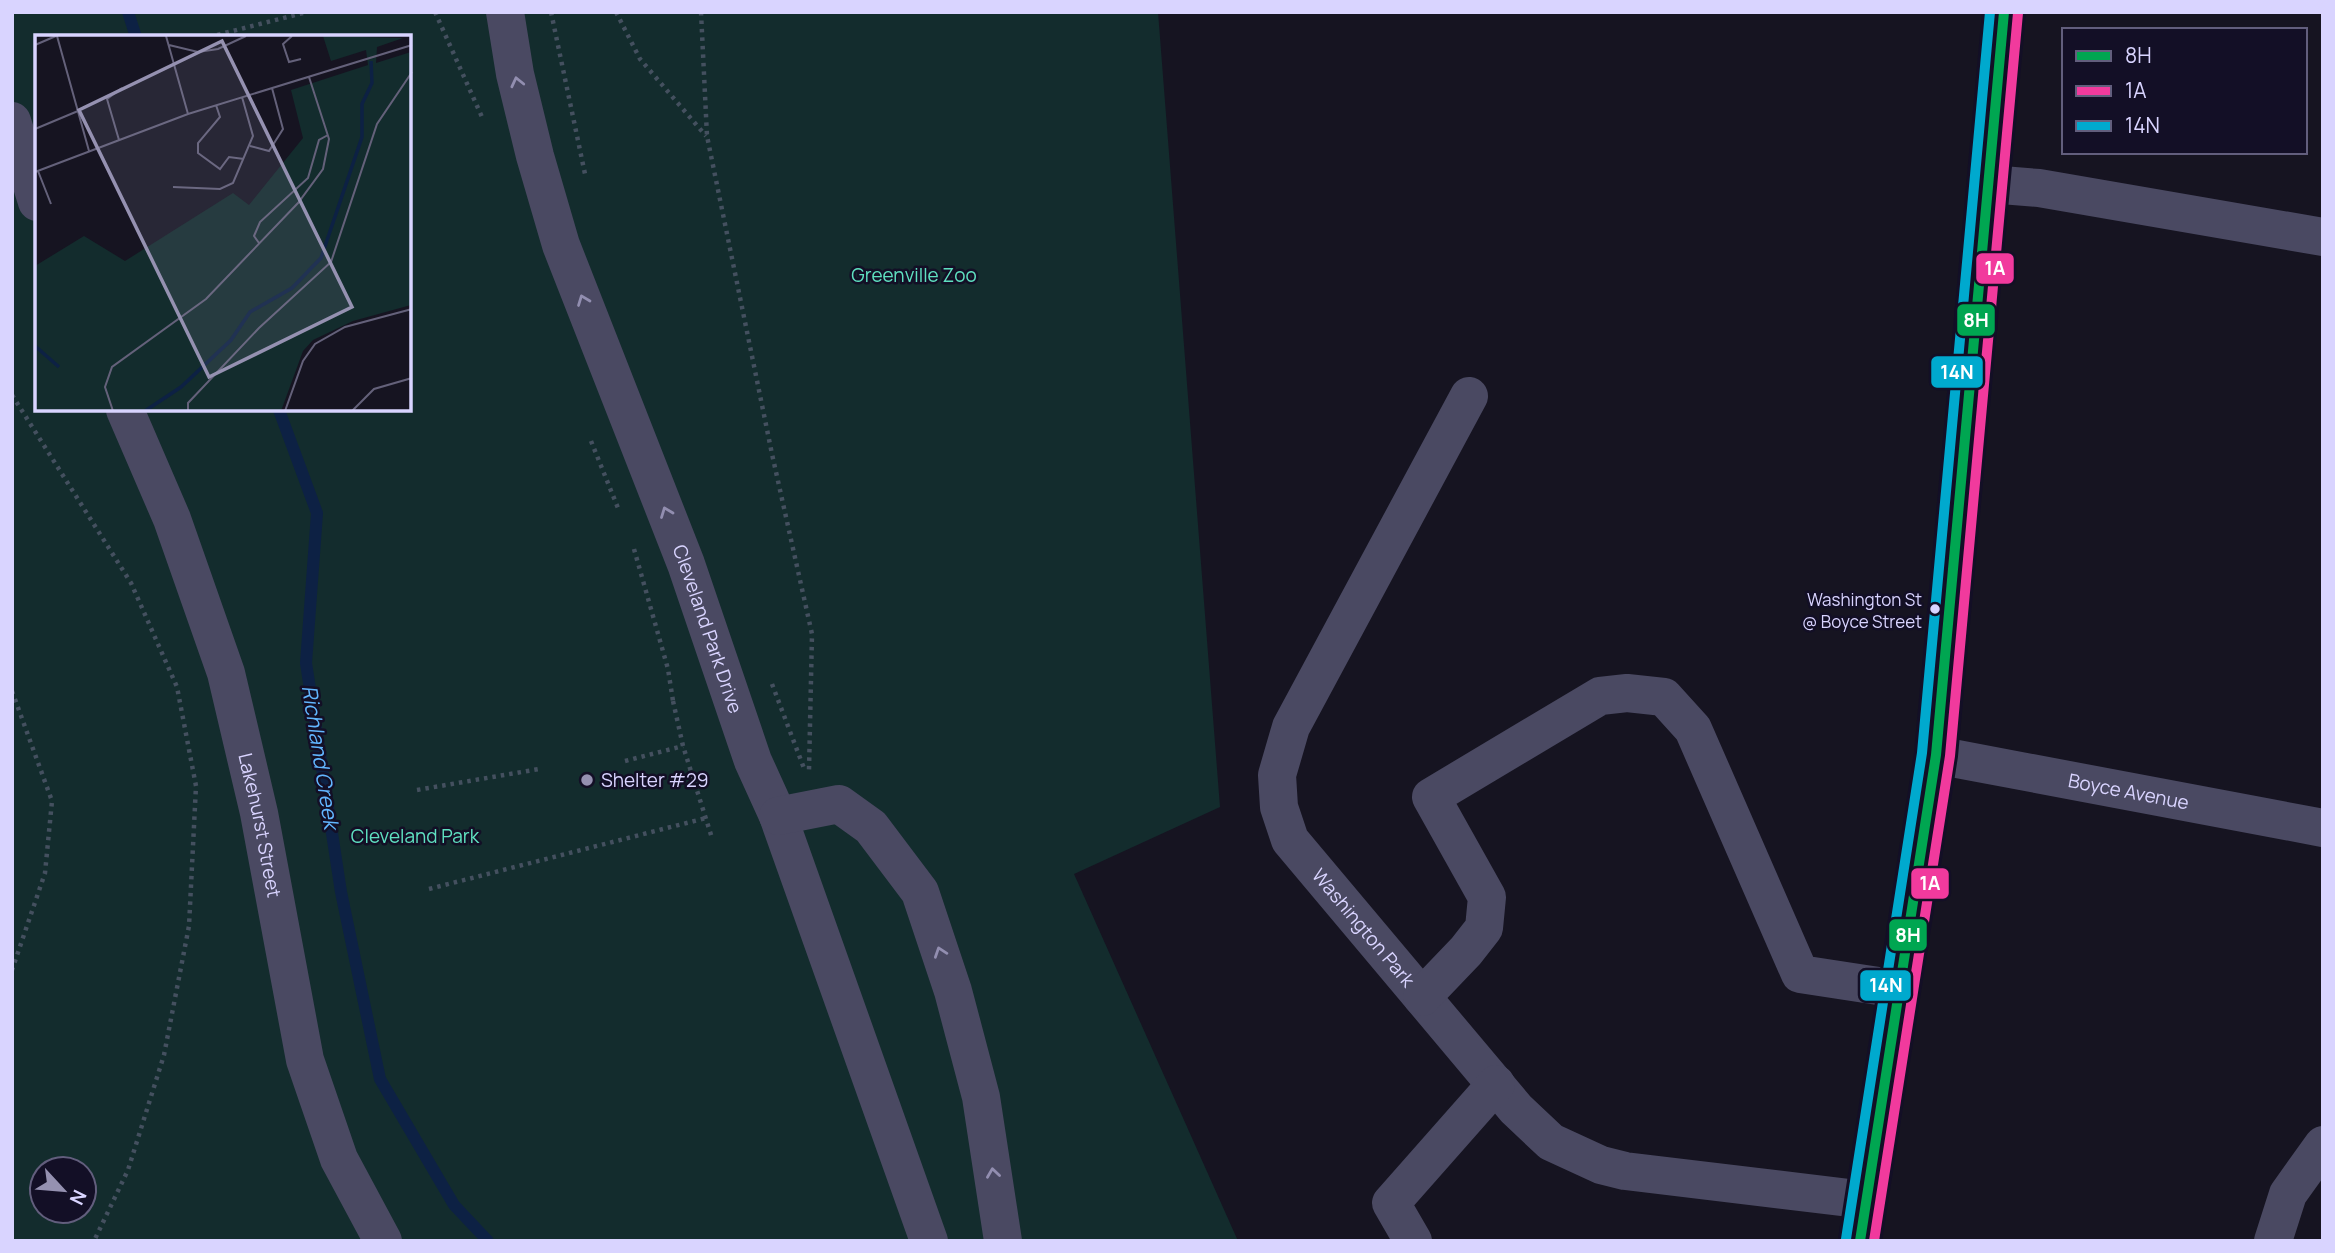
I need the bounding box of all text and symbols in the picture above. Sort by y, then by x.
legend [2062,28,2307,154]
inset map [35,35,411,411]
text: 8H [2125,41,2152,69]
one-way arrow [511,76,526,88]
text: 1A [2125,76,2147,104]
text: 14N [2125,111,2160,139]
line badge: 1A [1975,252,2015,285]
text: 1A [1984,255,2006,281]
park label: Greenville Zoo [851,262,977,288]
one-way arrow [577,294,591,306]
line badge: 8H [1956,303,1996,337]
text: 8H [1963,307,1989,333]
line badge: 14N [1930,355,1984,389]
text: 14N [1940,359,1974,385]
one-way arrow [660,506,674,518]
street label: Cleveland Park Drive [667,541,749,717]
place label: Washington St @ Boyce Street [1802,588,1922,633]
marker: Washington St @ Boyce Street [1928,602,1942,616]
water label: Richland Creek [296,683,347,833]
street label: Lakehurst Street [232,750,287,900]
place label: Shelter #29 [601,767,709,793]
street label: Boyce Avenue [2066,767,2191,815]
marker: Shelter #29 [579,772,595,788]
park label: Cleveland Park [351,823,480,849]
street label: Washington Park [1306,863,1421,993]
line badge: 1A [1910,867,1950,900]
text: 1A [1919,870,1941,896]
line badge: 8H [1888,918,1928,952]
text: 8H [1895,922,1921,948]
one-way arrow [934,947,948,959]
line badge: 14N [1859,969,1912,1002]
text: 14N [1869,972,1903,998]
north arrow [28,1155,98,1225]
one-way arrow [985,1167,1000,1179]
text: N [64,1186,93,1209]

